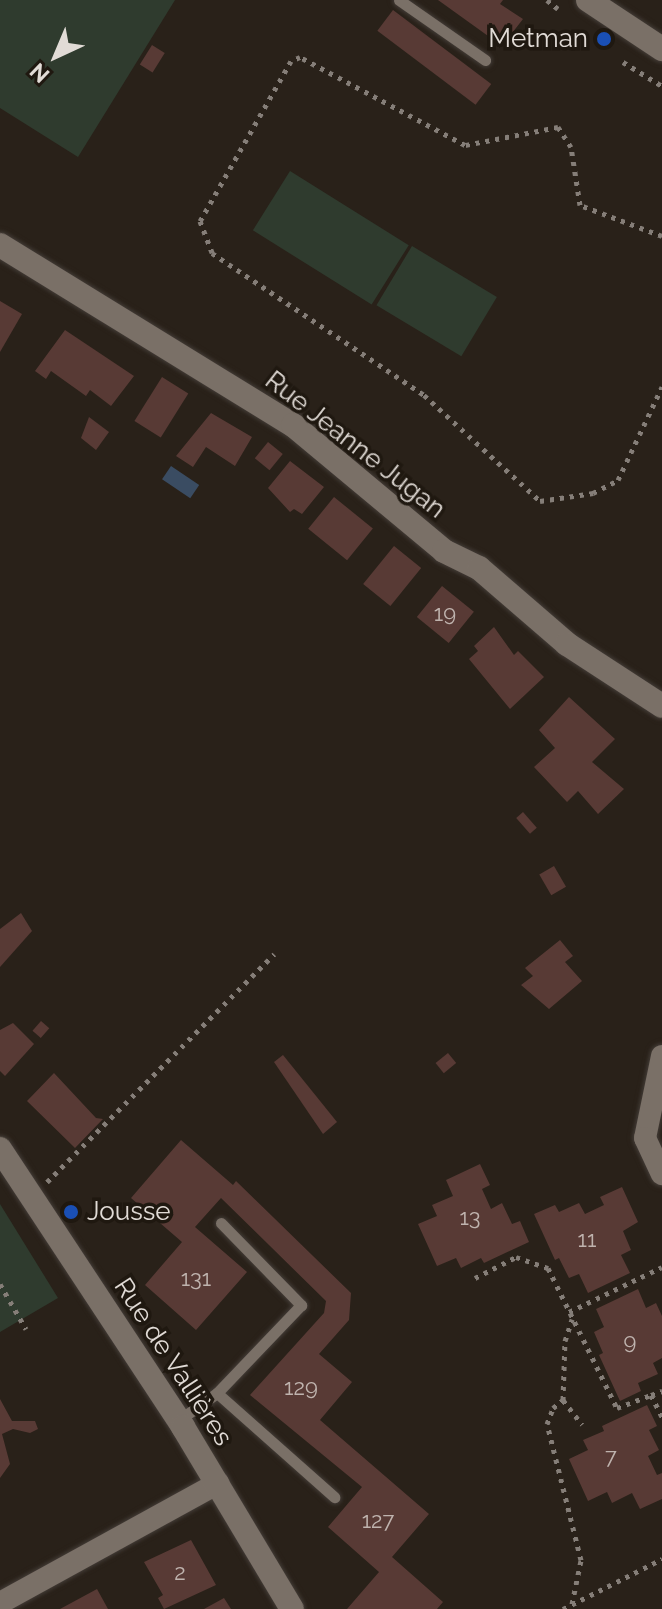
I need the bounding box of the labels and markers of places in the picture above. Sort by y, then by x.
place label: Metman [488,23,588,55]
marker: Metman [595,30,613,48]
place label: Jousse [87,1196,171,1228]
marker: Jousse [62,1203,80,1221]

